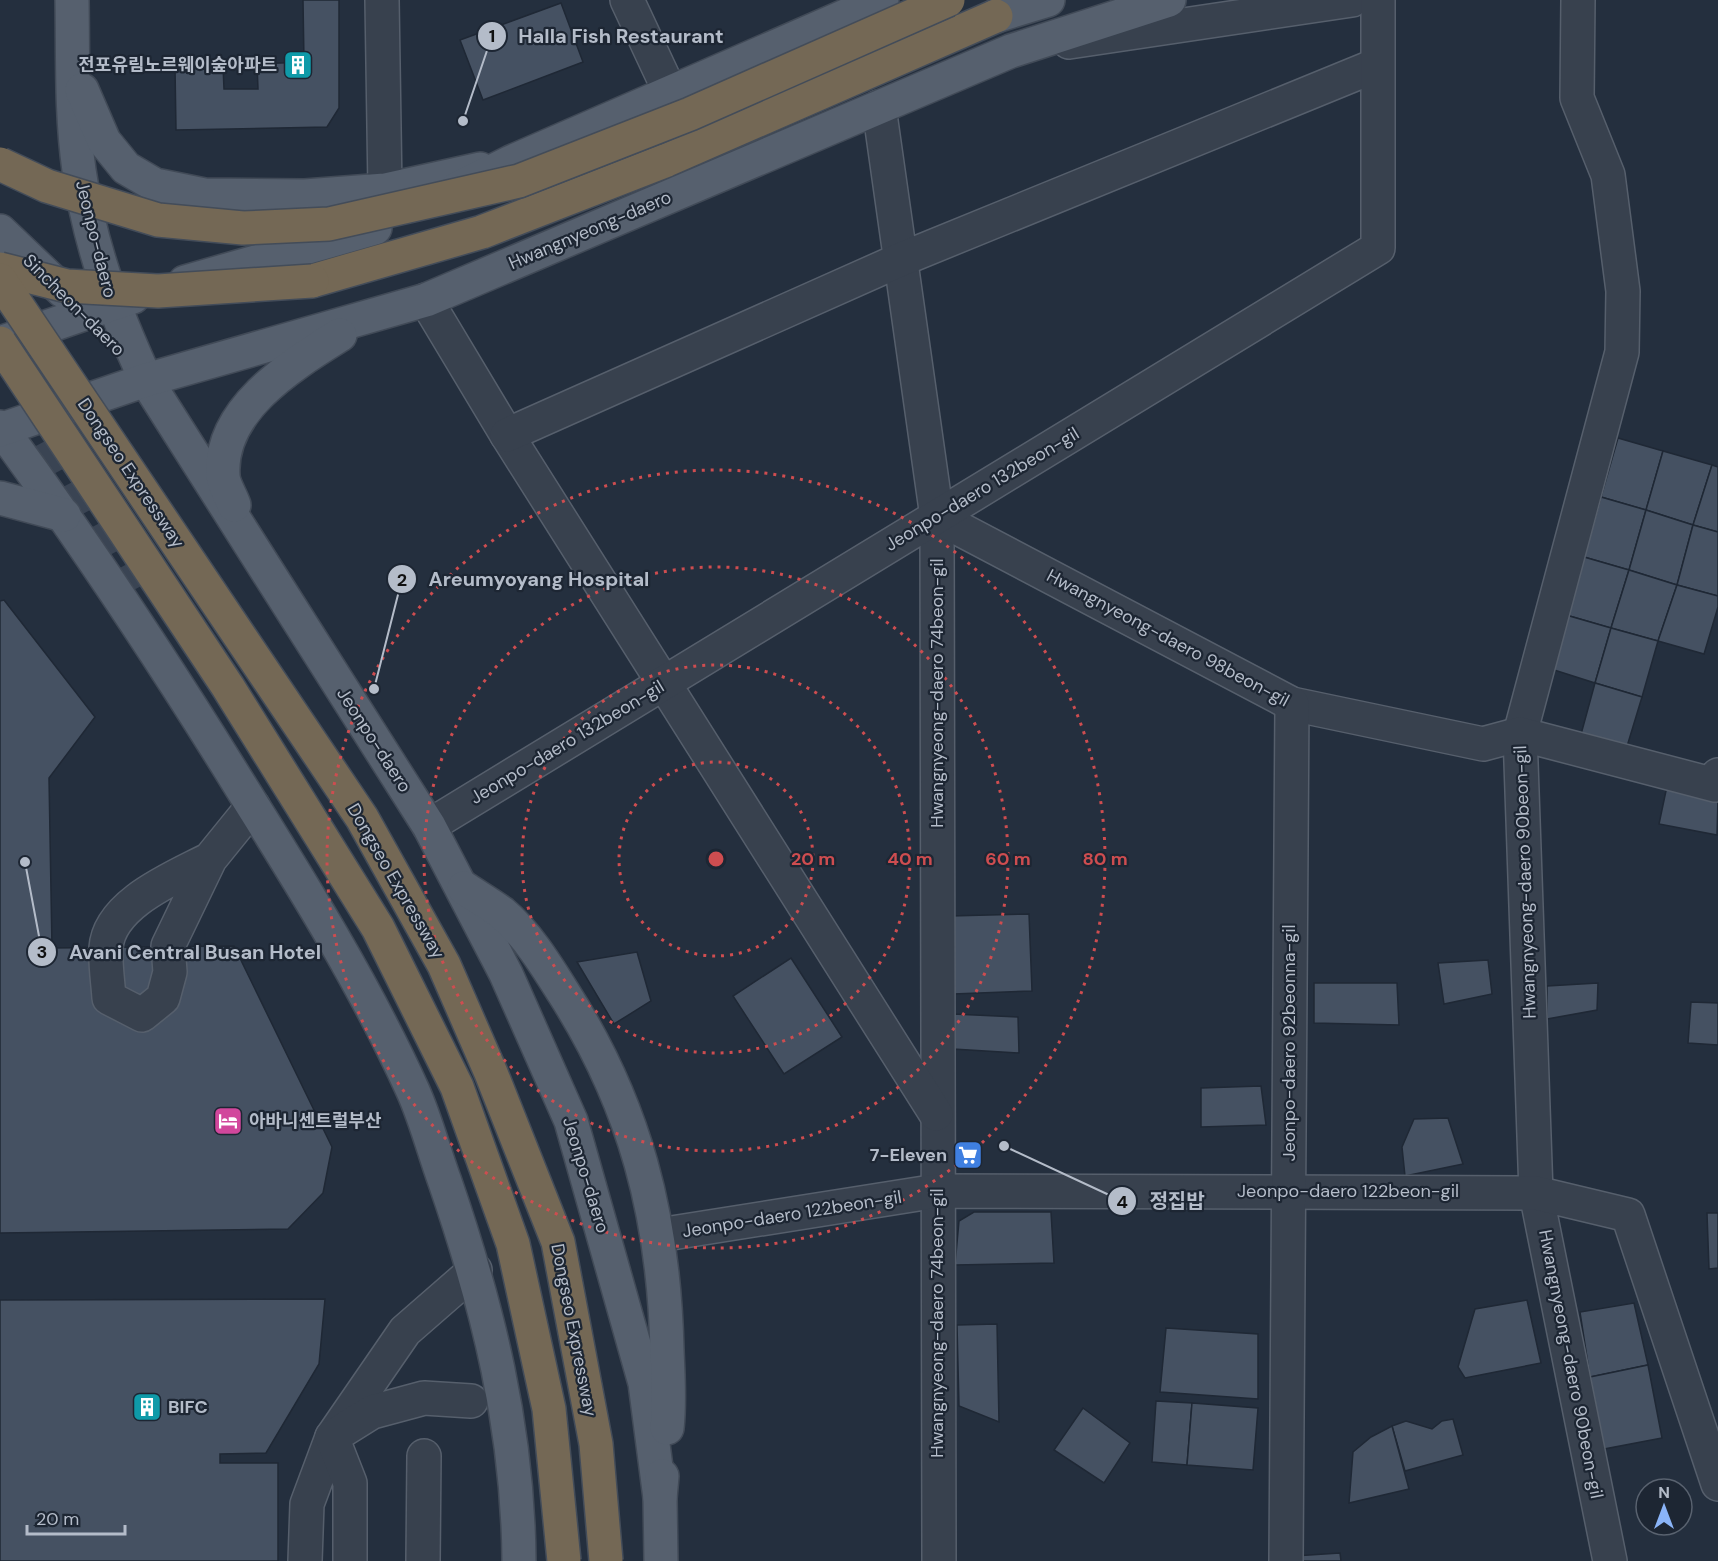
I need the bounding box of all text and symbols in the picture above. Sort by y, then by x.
callout: Halla Fish Restaurant [477,17,736,55]
text: Halla Fish Restaurant [518,23,724,49]
text: 1 [489,24,495,48]
building icon: 전포유림노르웨이숲아파트 [282,49,314,81]
place label: 전포유림노르웨이숲아파트 [78,53,277,77]
street label: Jeonpo-daero [70,178,122,300]
street label: Hwangnyeong-daero [505,185,675,275]
street label: Sincheon-daero [18,249,130,361]
street label: Dongseo Expressway [72,393,190,553]
street label: Jeonpo-daero 132beon-gil [881,421,1083,557]
street label: Hwangnyeong-daero 74beon-gil [925,558,949,828]
callout: Areumyoyang Hospital [387,560,662,598]
street label: Hwangnyeong-daero 98beon-gil [1042,564,1294,712]
text: Areumyoyang Hospital [429,566,649,592]
text: 2 [397,568,407,592]
street label: Jeonpo-daero 132beon-gil [466,674,668,810]
street label: Jeonpo-daero [331,683,417,797]
street label: Hwangnyeong-daero 90beon-gil [1508,745,1542,1019]
street label: Dongseo Expressway [342,799,450,963]
text: 20 m [791,847,835,871]
text: 40 m [887,847,933,871]
text: 60 m [985,847,1031,871]
text: 80 m [1082,847,1128,871]
centre of rings [706,849,726,869]
street label: Jeonpo-daero 92beonna-gil [1277,924,1301,1162]
callout: Avani Central Busan Hotel [27,933,334,971]
text: Avani Central Busan Hotel [69,939,321,965]
text: 3 [37,940,47,964]
hotel icon: 아바니센트럴부산 [212,1105,244,1137]
place label: 아바니센트럴부산 [249,1109,382,1133]
street label: Jeonpo-daero [557,1114,615,1236]
supermarket icon: 7-Eleven [952,1139,984,1171]
place label: 7-Eleven [870,1143,947,1167]
street label: Jeonpo-daero 122beon-gil [1237,1179,1459,1203]
callout: 정집밥 [1107,1182,1216,1220]
street label: Jeonpo-daero 122beon-gil [680,1185,904,1243]
street label: Hwangnyeong-daero 74beon-gil [925,1188,949,1458]
text: 정집밥 [1149,1188,1205,1214]
text: 4 [1116,1190,1128,1214]
street label: Hwangnyeong-daero 90beon-gil [1533,1228,1609,1500]
street label: Dongseo Expressway [545,1241,603,1419]
building icon: BIFC [131,1391,163,1423]
place label: BIFC [168,1395,208,1419]
north arrow [1634,1477,1694,1537]
text: N [1658,1482,1670,1503]
scale bar [27,1498,124,1536]
text: 20 m [36,1507,79,1531]

